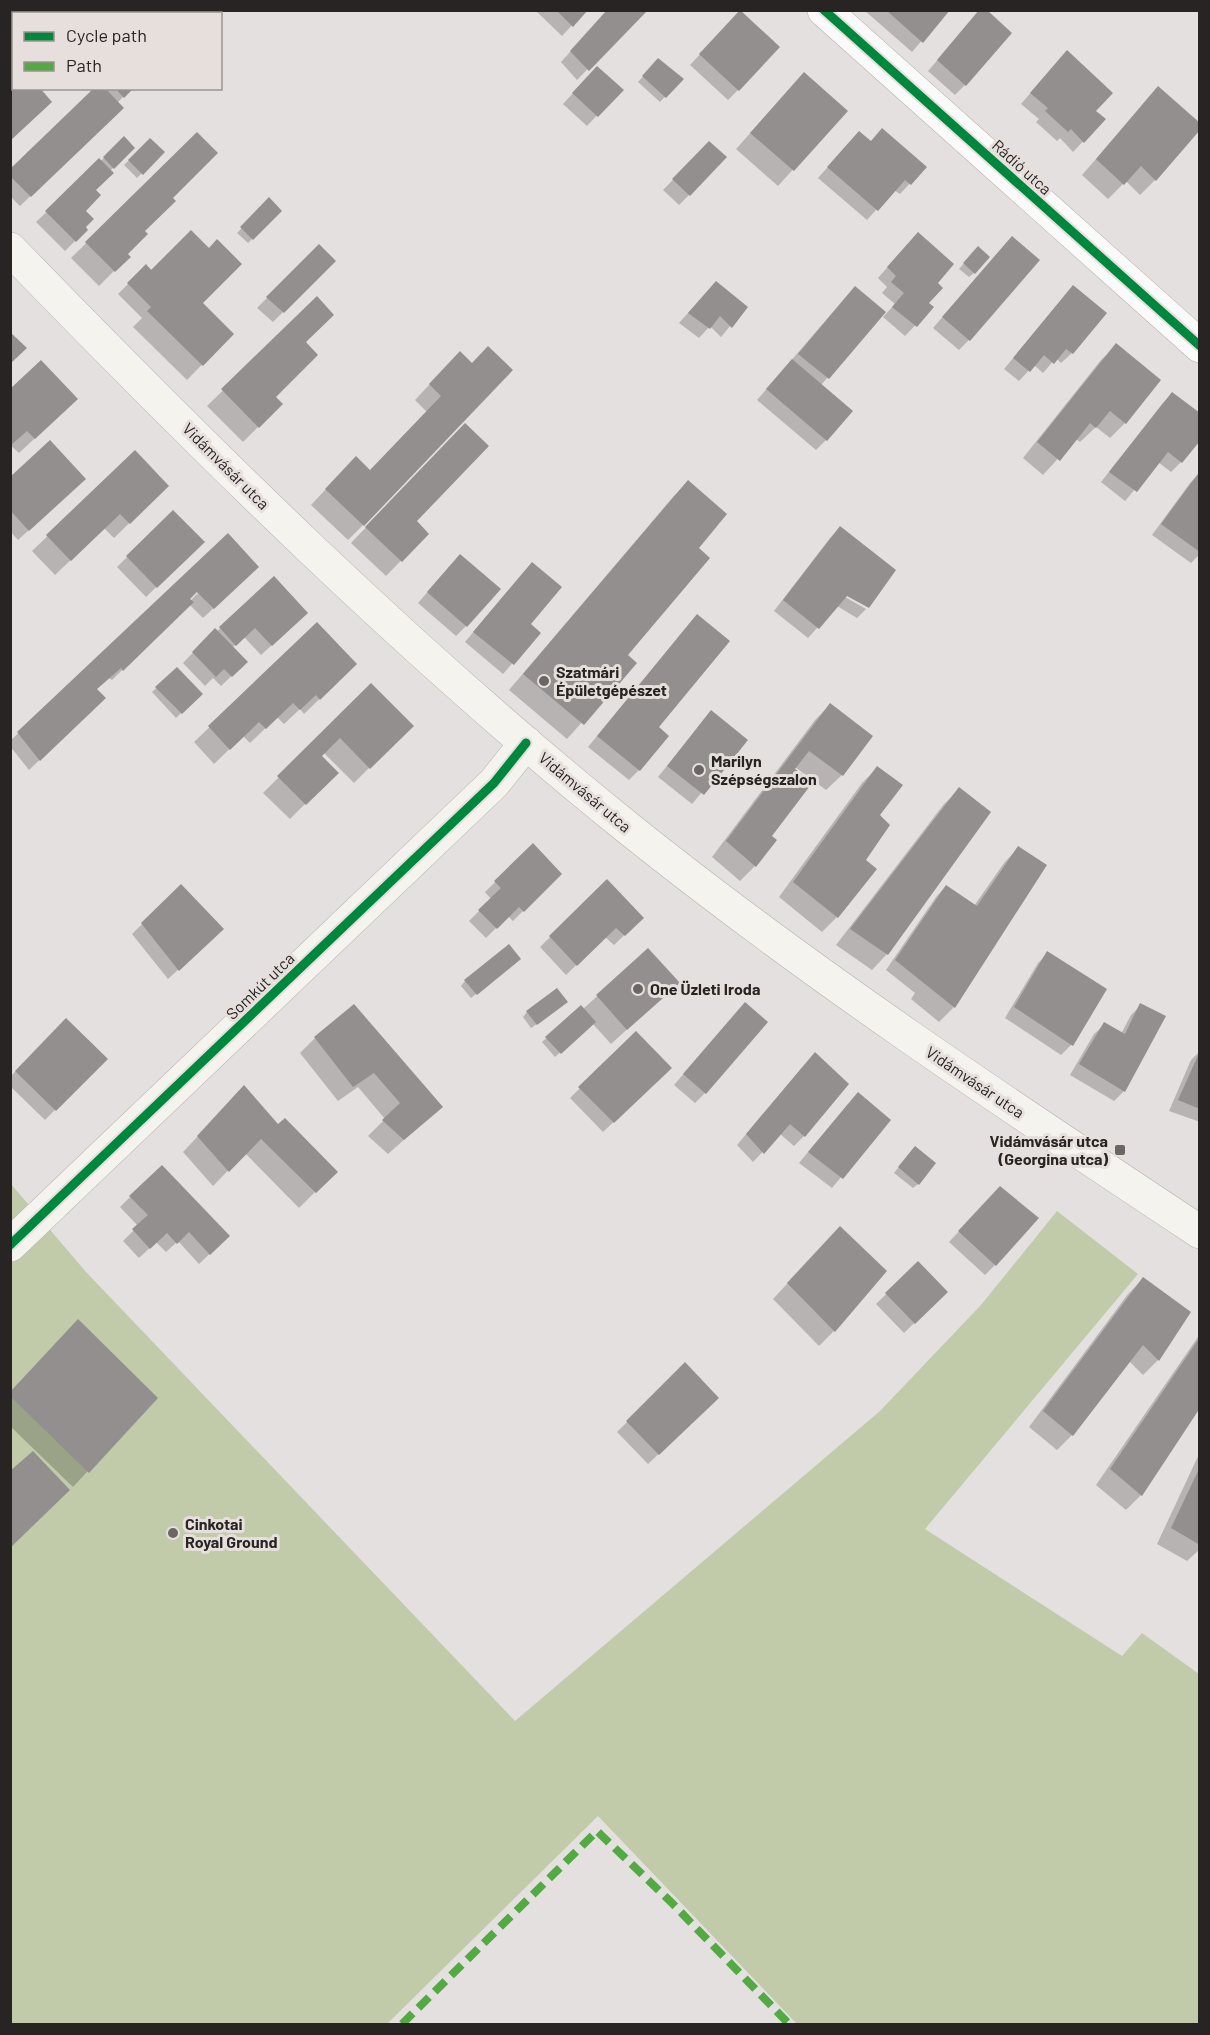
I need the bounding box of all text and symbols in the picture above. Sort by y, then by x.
legend [12,12,222,90]
text: Cycle path [66,24,147,46]
text: Path [66,54,102,76]
street label: Rádió utca [989,135,1056,198]
street label: Vidámvásár utca [179,418,274,513]
place label: Szatmári Épületgépészet [556,662,667,699]
marker: Szatmári Épületgépészet [537,674,551,688]
street label: Vidámvásár utca [535,748,635,836]
place label: Marilyn Szépségszalon [711,751,817,788]
marker: Marilyn Szépségszalon [692,763,706,777]
street label: Somkút utca [222,948,298,1023]
place label: One Üzleti Iroda [650,979,760,998]
marker: One Üzleti Iroda [631,982,645,996]
street label: Vidámvásár utca [922,1042,1028,1122]
place label: Vidámvásár utca (Georgina utca) [990,1131,1108,1168]
marker: Vidámvásár utca (Georgina utca) [1113,1143,1127,1157]
place label: Cinkotai Royal Ground [185,1514,277,1551]
marker: Cinkotai Royal Ground [166,1526,180,1540]

